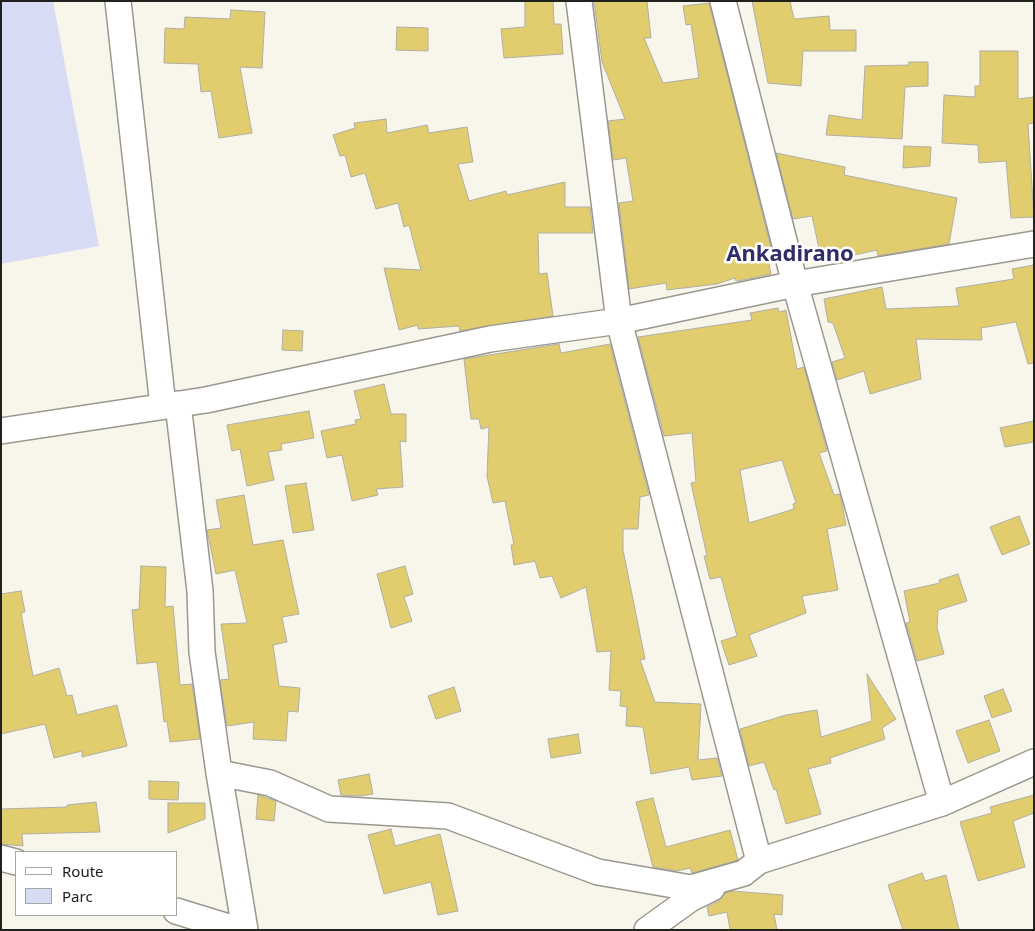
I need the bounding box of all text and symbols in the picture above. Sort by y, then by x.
district label: Ankadirano [726,242,854,268]
legend [15,851,178,916]
text: Route [62,861,104,881]
text: Parc [62,886,93,906]

